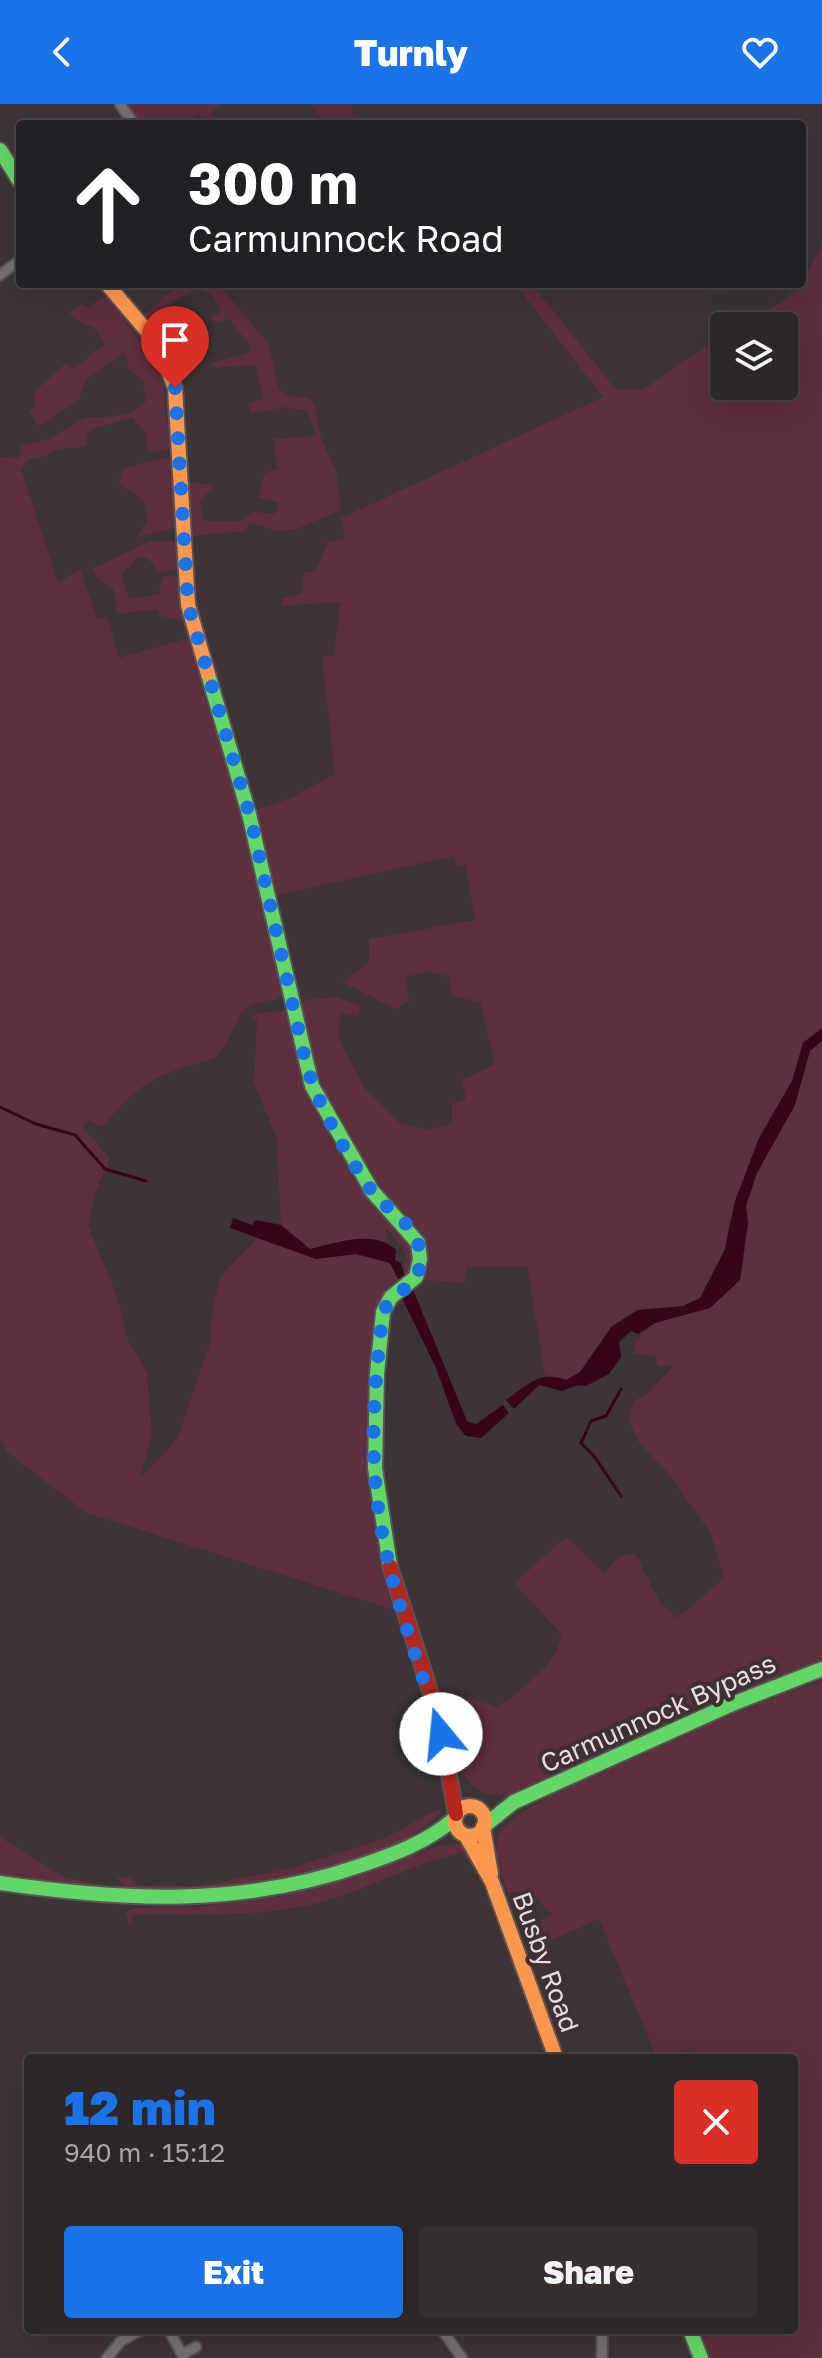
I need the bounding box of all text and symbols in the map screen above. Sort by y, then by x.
icon: back [40,30,84,74]
icon: heart [738,30,782,74]
text: Turnly [354,31,468,74]
text: 300 m [188,149,358,216]
icon: ahead [56,152,160,256]
text: Carmunnock Road [188,217,504,260]
pin [141,306,209,388]
map controls [710,312,798,400]
button: layers [710,312,798,400]
icon: arrive [153,318,197,362]
street label: Carmunnock Bypass [536,1647,780,1779]
position arrow [399,1692,483,1776]
street label: Busby Road [506,1888,586,2036]
text: 12 min [64,2078,216,2136]
button: close [674,2080,758,2164]
text: 940 m · 15:12 [64,2137,225,2168]
button: Exit [64,2226,403,2318]
button: Share [419,2226,758,2318]

